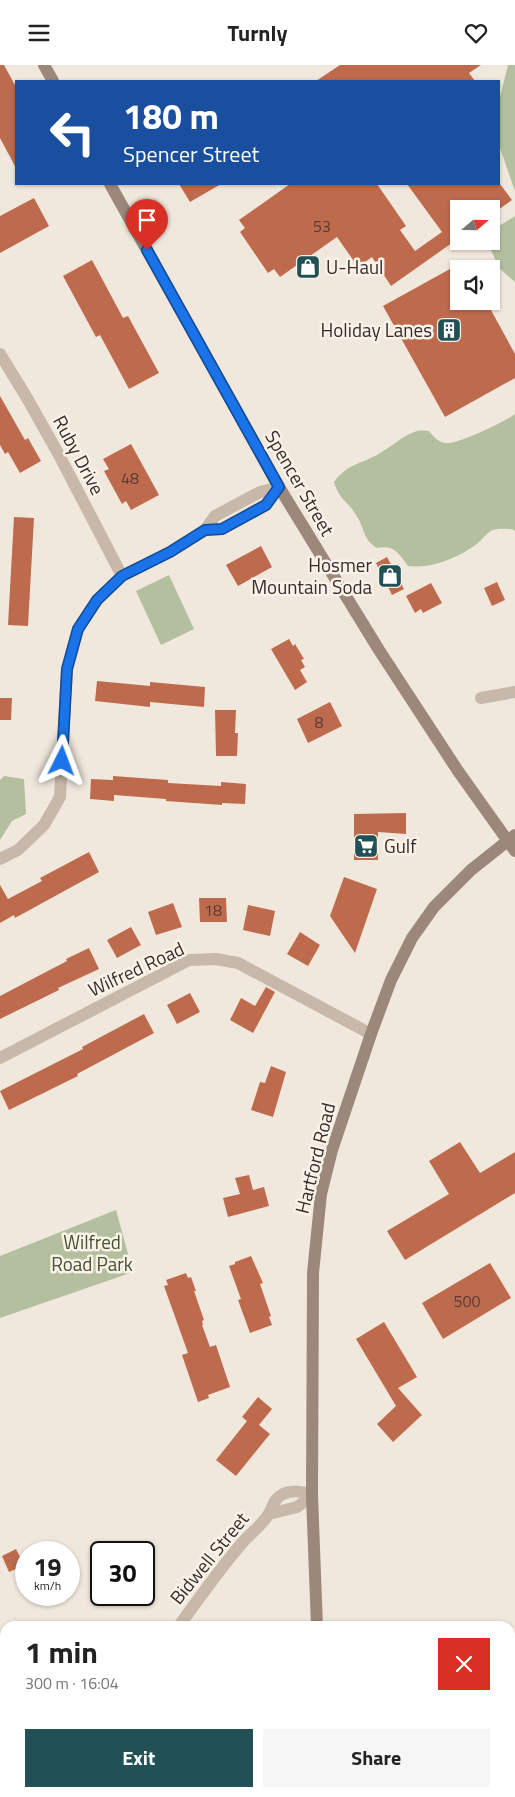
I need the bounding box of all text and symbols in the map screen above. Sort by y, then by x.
text: Turnly [228,16,287,50]
icon: menu [25,19,53,47]
icon: heart [462,19,490,47]
text: 180 m [123,89,219,143]
icon: left [40,100,105,165]
text: Spencer Street [123,137,259,171]
pin [126,199,168,250]
north arrow [450,200,500,250]
map controls [450,200,500,310]
icon: arrive [133,206,161,234]
house number: 53 [313,214,331,238]
place label: U-Haul [326,252,383,281]
shop icon: U-Haul [295,254,321,280]
button: sound [450,260,500,310]
place label: Holiday Lanes [321,315,432,344]
building icon: Holiday Lanes [436,317,462,343]
street label: Ruby Drive [46,410,113,500]
street label: Spencer Street [258,425,343,541]
house number: 48 [121,466,139,490]
place label: Hosmer Mountain Soda [251,550,372,601]
shop icon: Hosmer Mountain Soda [377,563,403,589]
house number: 8 [315,710,324,734]
position arrow [35,734,87,786]
place label: Gulf [384,831,417,860]
supermarket icon: Gulf [353,833,379,859]
house number: 18 [204,898,222,922]
street label: Wilfred Road [83,934,189,1003]
street label: Hartford Road [287,1099,342,1216]
park label: Wilfred Road Park [51,1227,133,1278]
house number: 500 [454,1289,480,1313]
street label: Bidwell Street [162,1505,255,1610]
speed limit sign: 30 [90,1541,155,1606]
text: 19 [33,1548,62,1586]
text: km/h [34,1576,61,1595]
text: 1 min [25,1629,98,1675]
button: close [438,1638,490,1690]
text: 300 m · 16:04 [25,1671,119,1695]
button: Exit [25,1729,253,1787]
button: Share [263,1729,490,1787]

